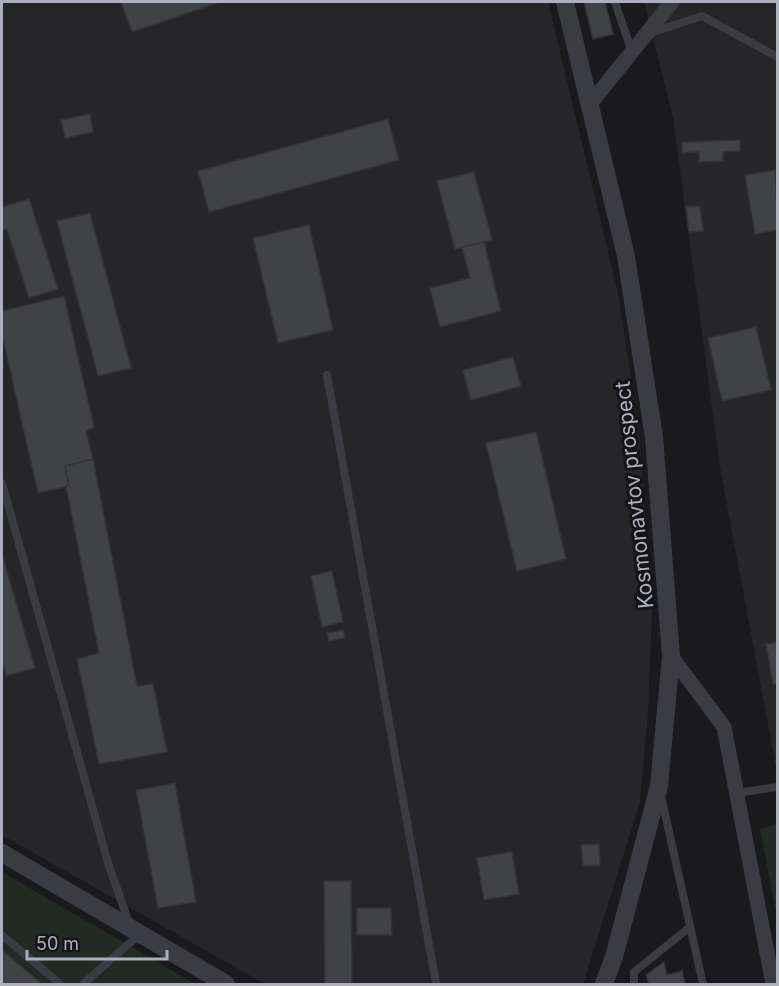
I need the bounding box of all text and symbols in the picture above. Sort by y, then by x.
street label: Kosmonavtov prospect [610,380,658,610]
scale bar [27,923,166,961]
text: 50 m [36,933,79,954]

